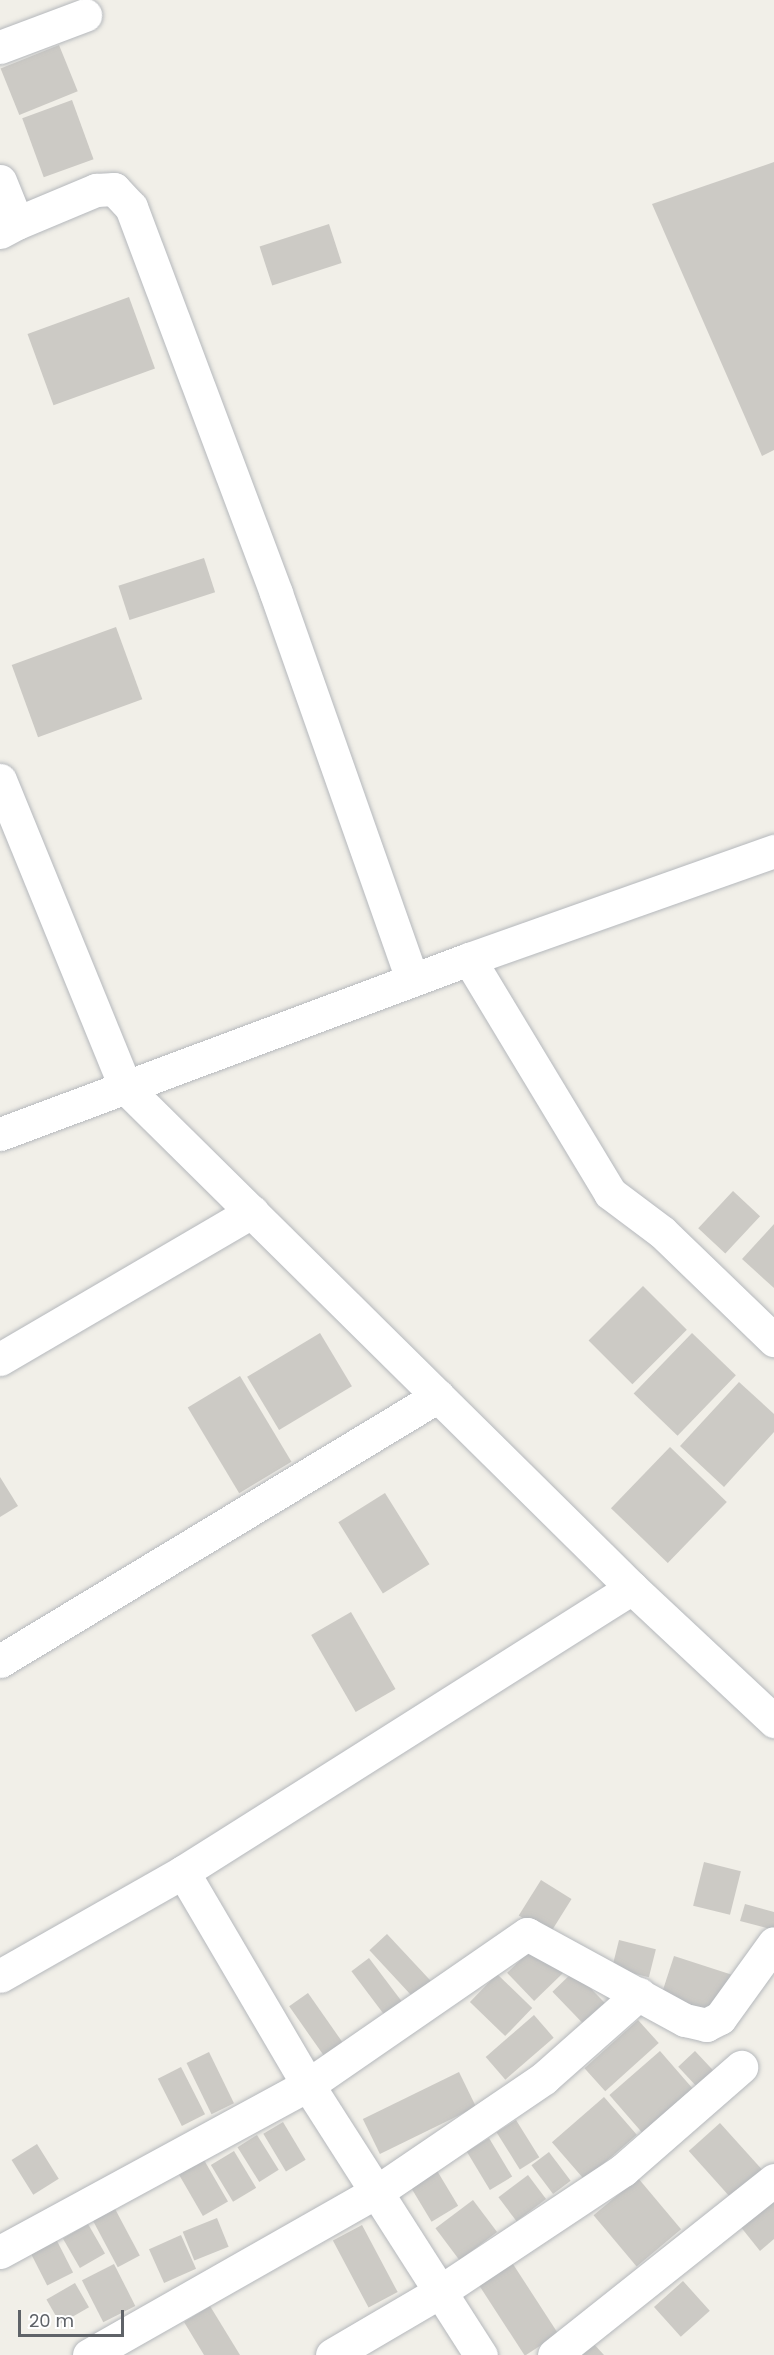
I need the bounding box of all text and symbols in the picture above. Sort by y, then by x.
scale bar [21,2298,128,2336]
text: 20 m [29,2308,74,2333]

